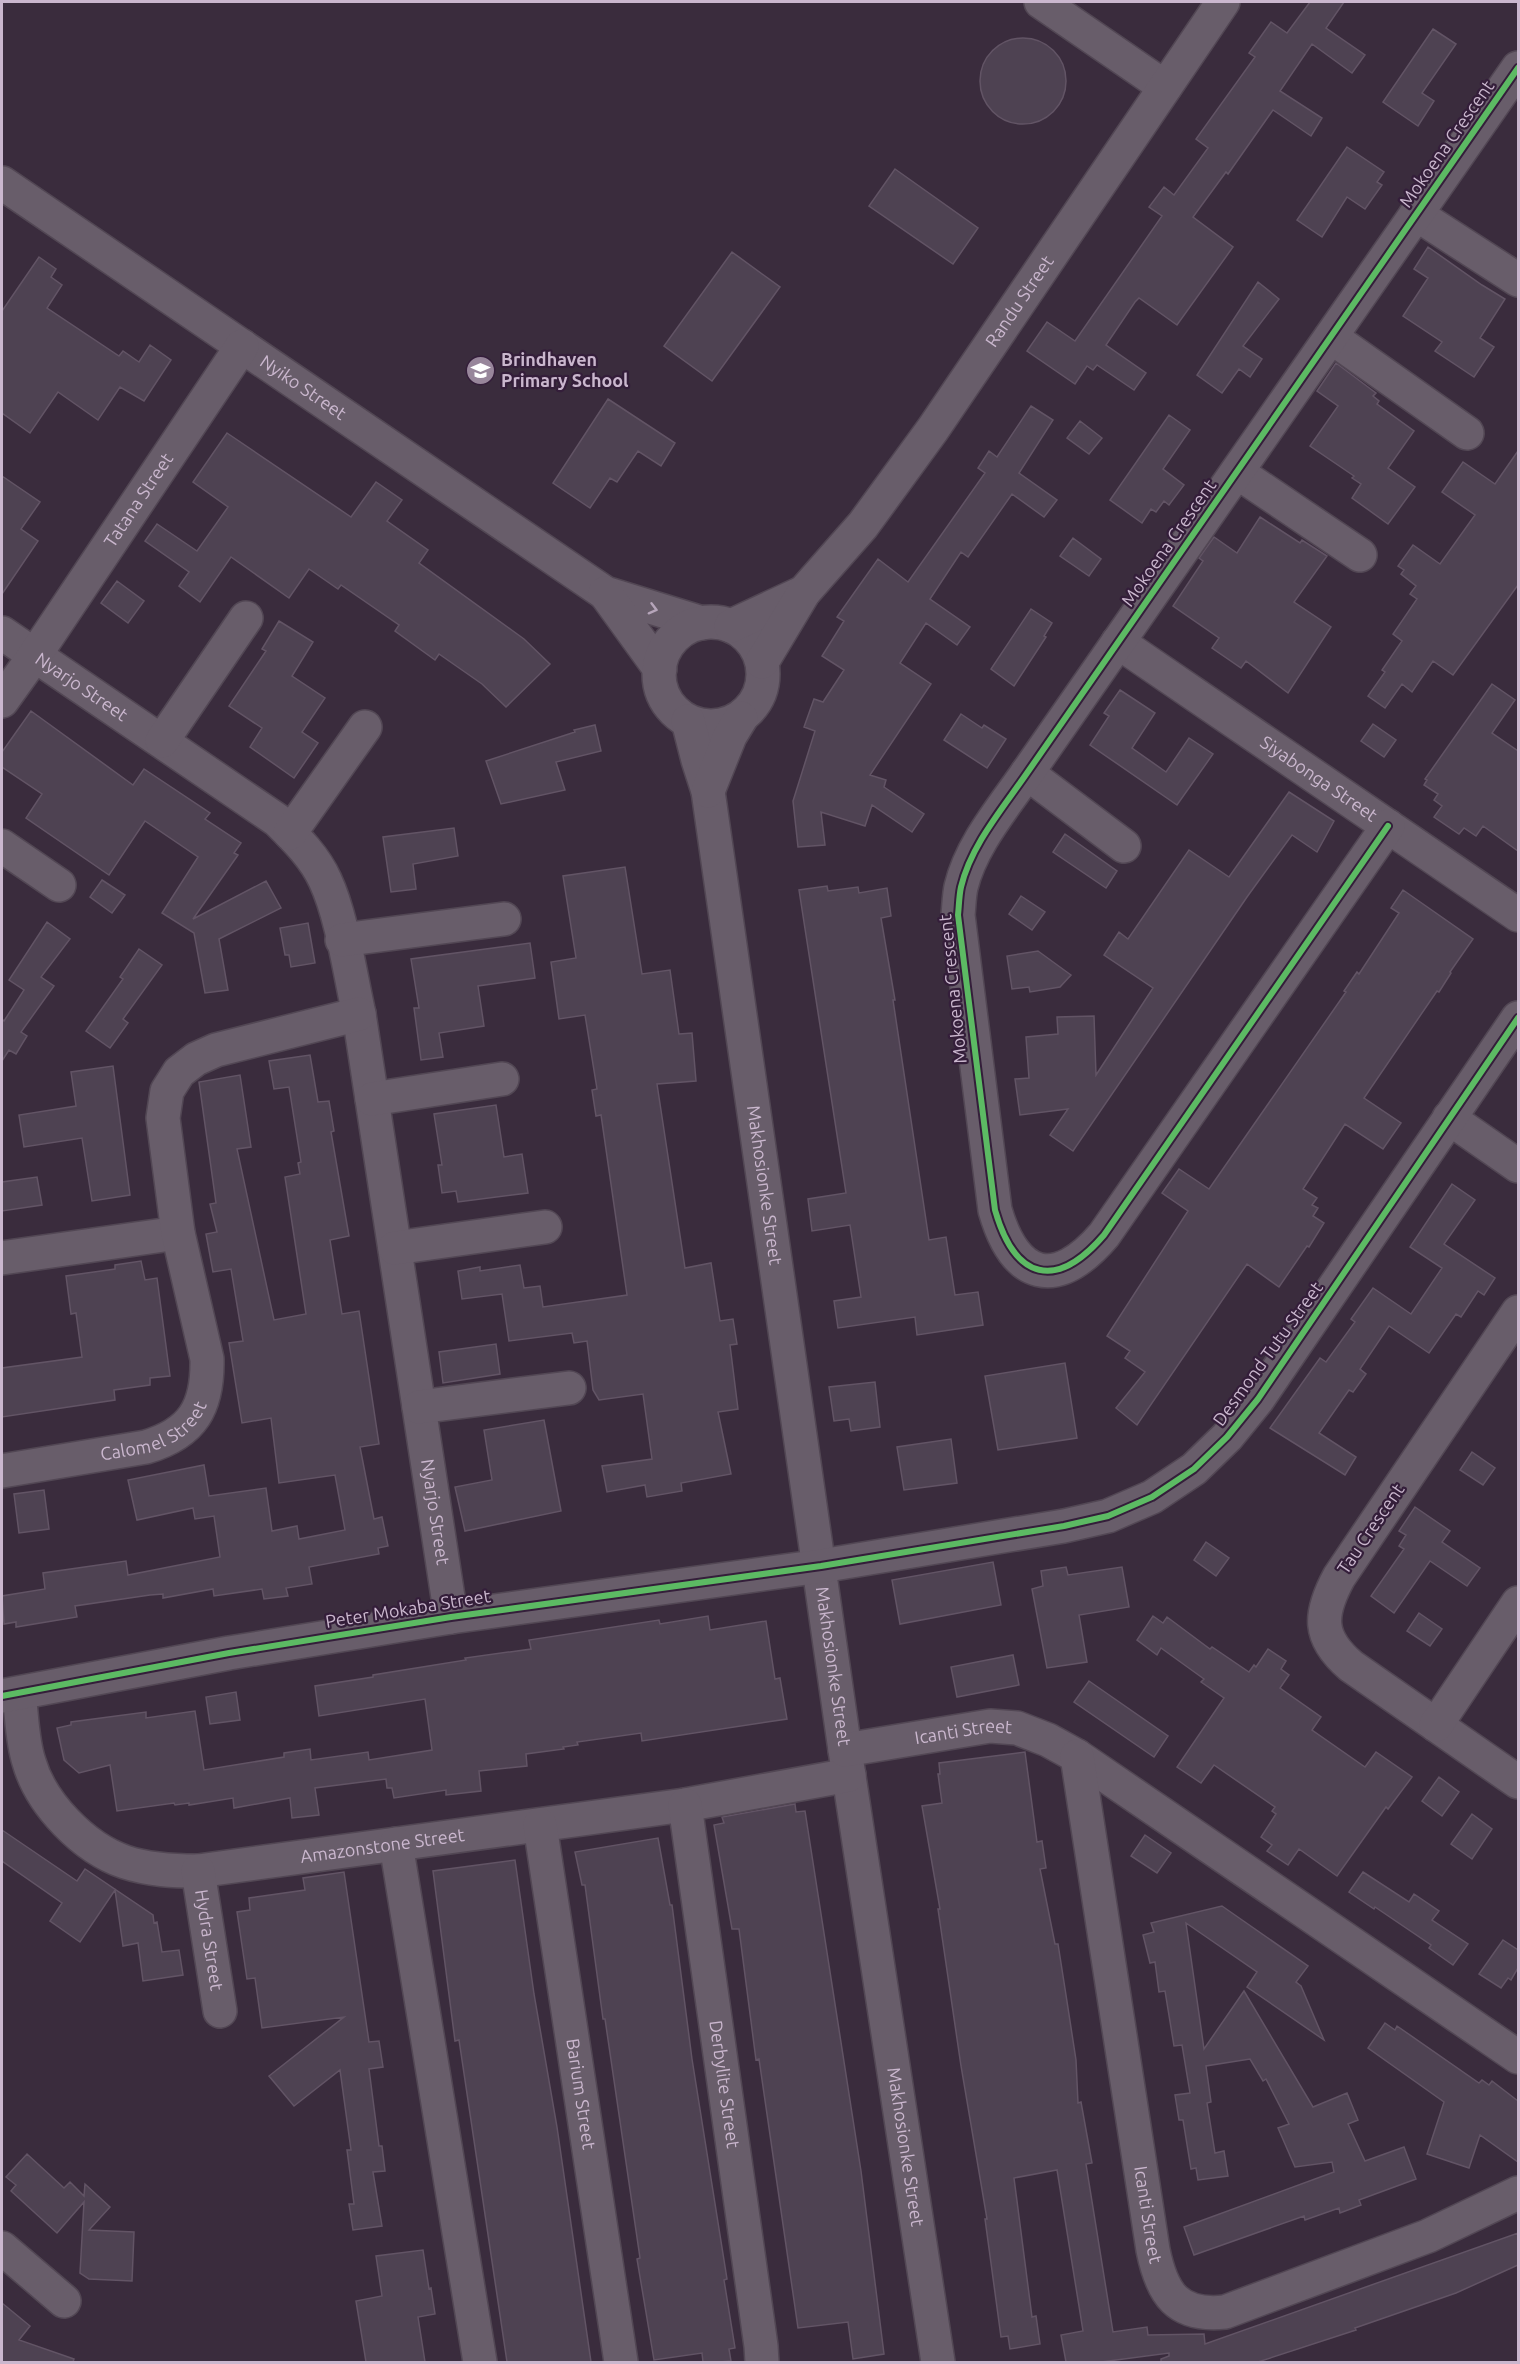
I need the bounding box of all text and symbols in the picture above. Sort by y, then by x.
street label: Mokoena Crescent [1395,76,1497,211]
street label: Randu Street [981,251,1057,350]
place label: Brindhaven Primary School [501,349,629,390]
street label: Nyiko Street [257,351,350,423]
school or university icon: Brindhaven Primary School [464,354,496,386]
street label: Tatana Street [99,449,177,550]
street label: Mokoena Crescent [1117,475,1219,610]
one-way arrow [648,601,658,614]
street label: Nyarjo Street [32,648,132,724]
street label: Siyabonga Street [1257,731,1382,825]
street label: Mokoena Crescent [934,913,970,1065]
street label: Makhosionke Street [744,1104,787,1266]
street label: Desmond Tutu Street [1208,1278,1326,1429]
street label: Calomel Street [99,1398,210,1463]
street label: Nyarjo Street [418,1457,454,1566]
street label: Tau Crescent [1333,1480,1408,1577]
street label: Peter Mokaba Street [324,1585,492,1631]
street label: Makhosionke Street [813,1585,855,1747]
street label: Icanti Street [913,1715,1013,1747]
street label: Amazonstone Street [299,1824,466,1866]
street label: Hydra Street [192,1888,228,1992]
street label: Derbylite Street [706,2019,744,2149]
street label: Barium Street [563,2037,600,2151]
street label: Makhosionke Street [884,2066,928,2228]
street label: Icanti Street [1131,2164,1167,2265]

